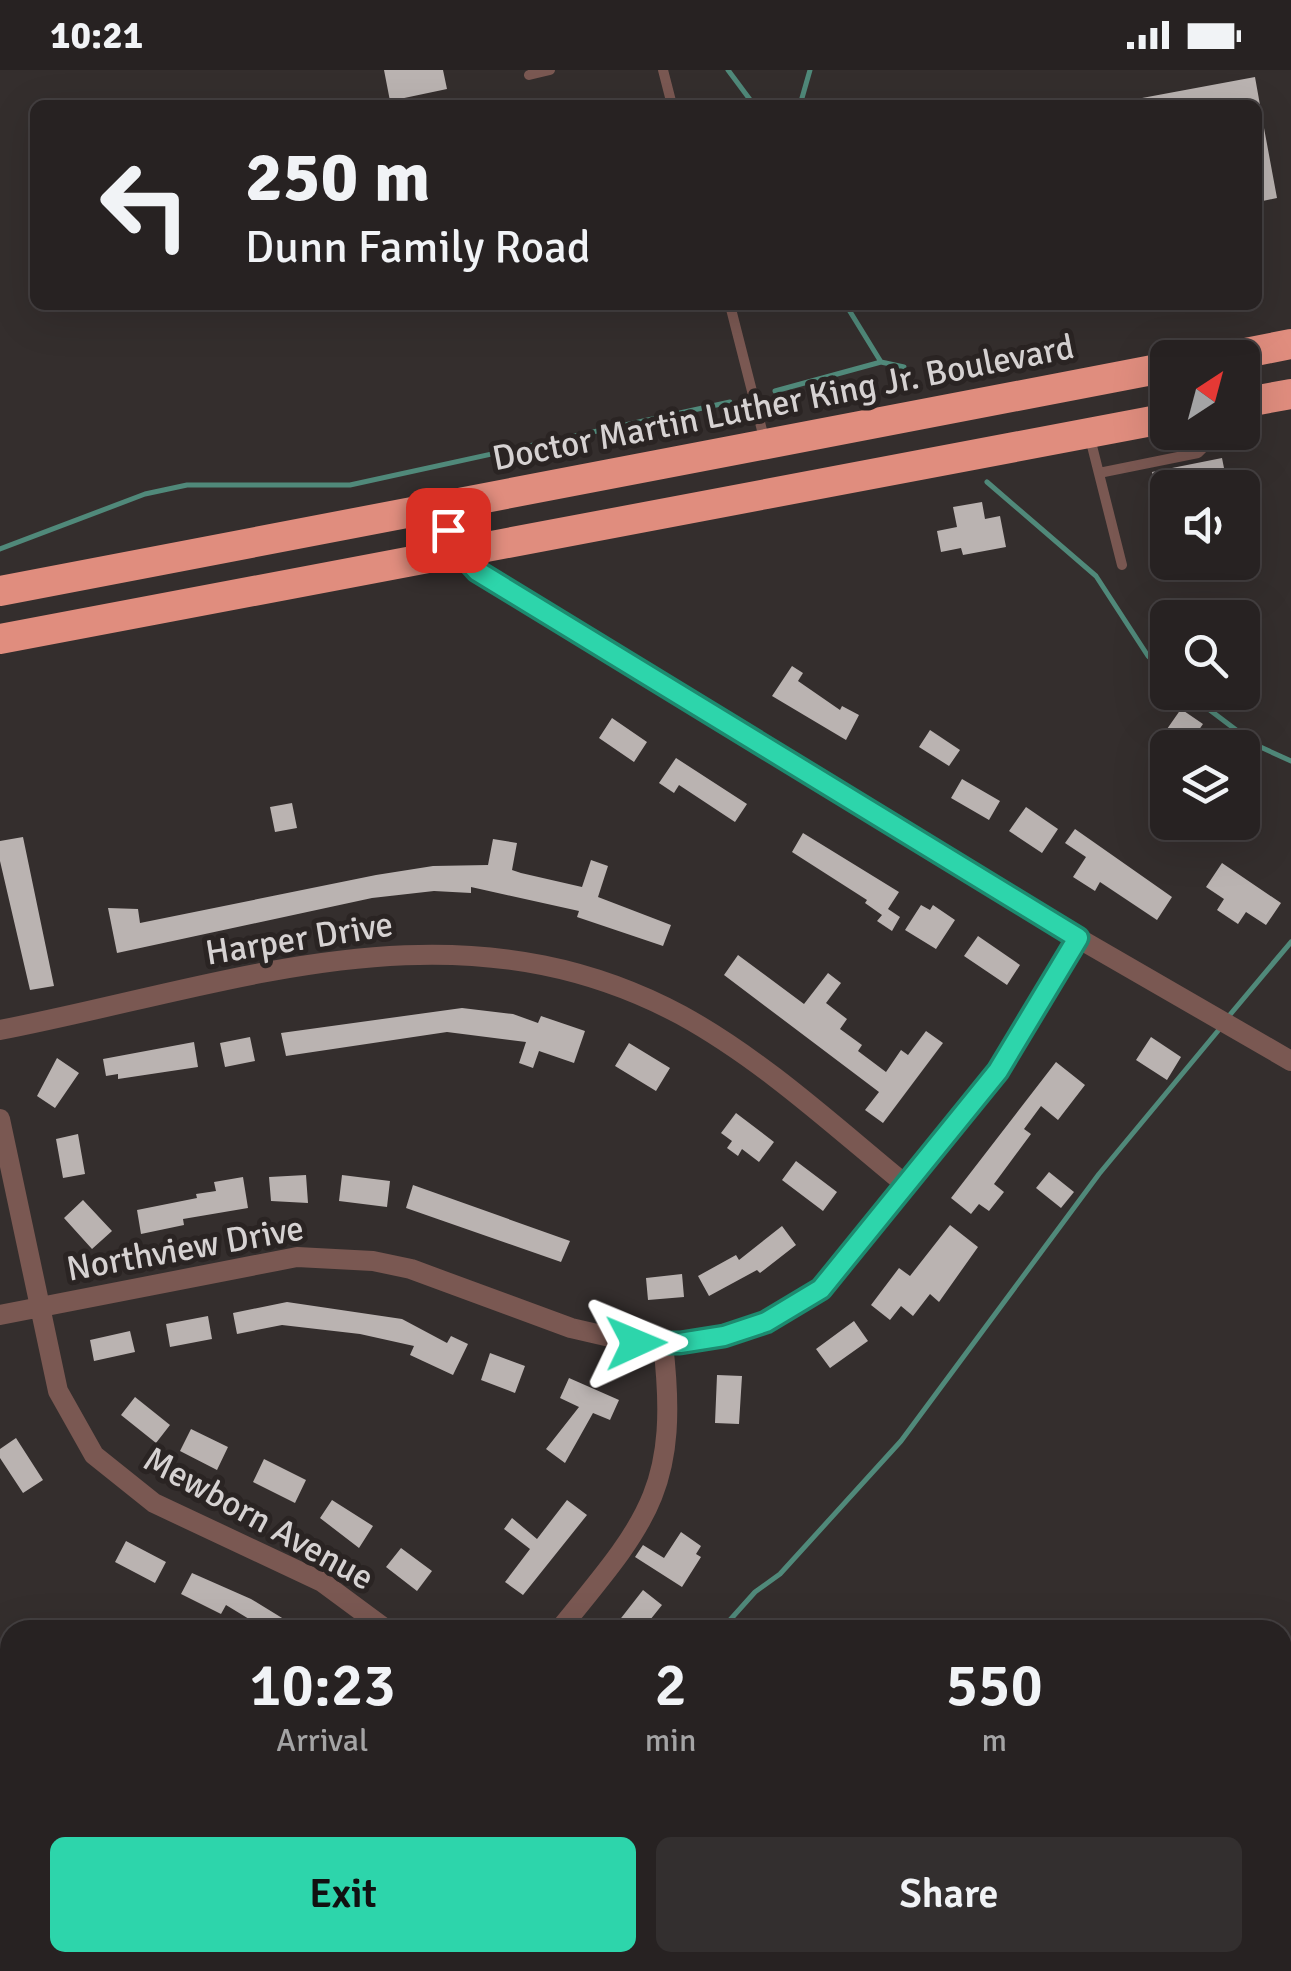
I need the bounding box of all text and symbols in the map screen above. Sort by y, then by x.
text: 10:21 [50,12,143,59]
text: 250 m [245,134,430,220]
icon: left [80,140,210,270]
text: Dunn Family Road [245,220,591,275]
street label: Doctor Martin Luther King Jr. Boulevard [489,325,1078,480]
north arrow [1150,340,1260,450]
map controls [1150,340,1260,840]
button: sound [1150,470,1260,580]
pin [406,488,491,573]
icon: arrive [421,503,476,558]
button: search [1150,600,1260,710]
button: layers [1150,730,1260,840]
street label: Harper Drive [202,902,396,975]
street label: Northview Drive [63,1207,307,1290]
position arrow [584,1291,688,1395]
street label: Mewborn Avenue [136,1437,381,1599]
text: 10:23 [249,1649,396,1723]
text: 2 [654,1649,687,1723]
text: 550 [946,1649,1043,1723]
text: Arrival [276,1721,369,1760]
text: min [645,1721,696,1760]
text: m [981,1721,1007,1760]
button: Exit [50,1837,636,1952]
button: Share [656,1837,1242,1952]

